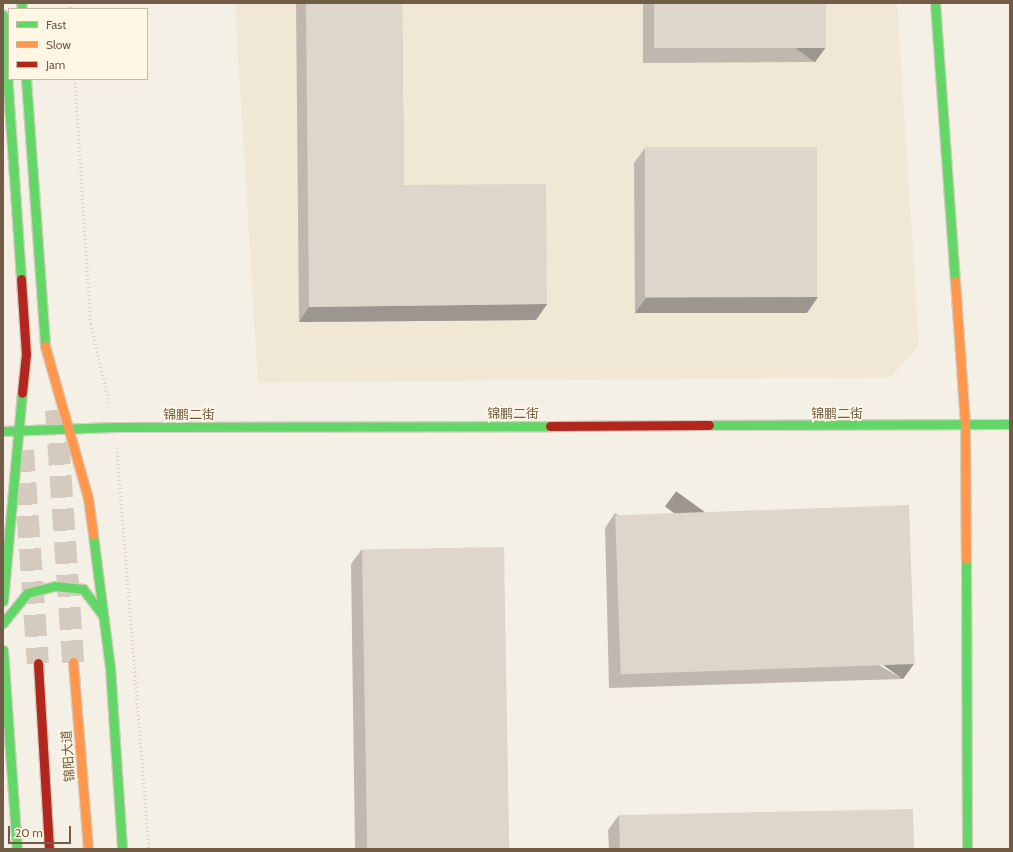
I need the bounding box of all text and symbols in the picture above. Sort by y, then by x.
legend [8,8,148,80]
text: Fast [46,17,66,32]
text: Slow [46,37,71,52]
text: Jam [46,57,65,72]
street label: 锦鹏二街 [487,405,539,421]
street label: 锦鹏二街 [811,405,863,421]
street label: 锦鹏二街 [163,406,215,422]
street label: 锦阳大道 [58,730,78,782]
scale bar [10,818,73,844]
text: 20 m [15,825,43,840]

